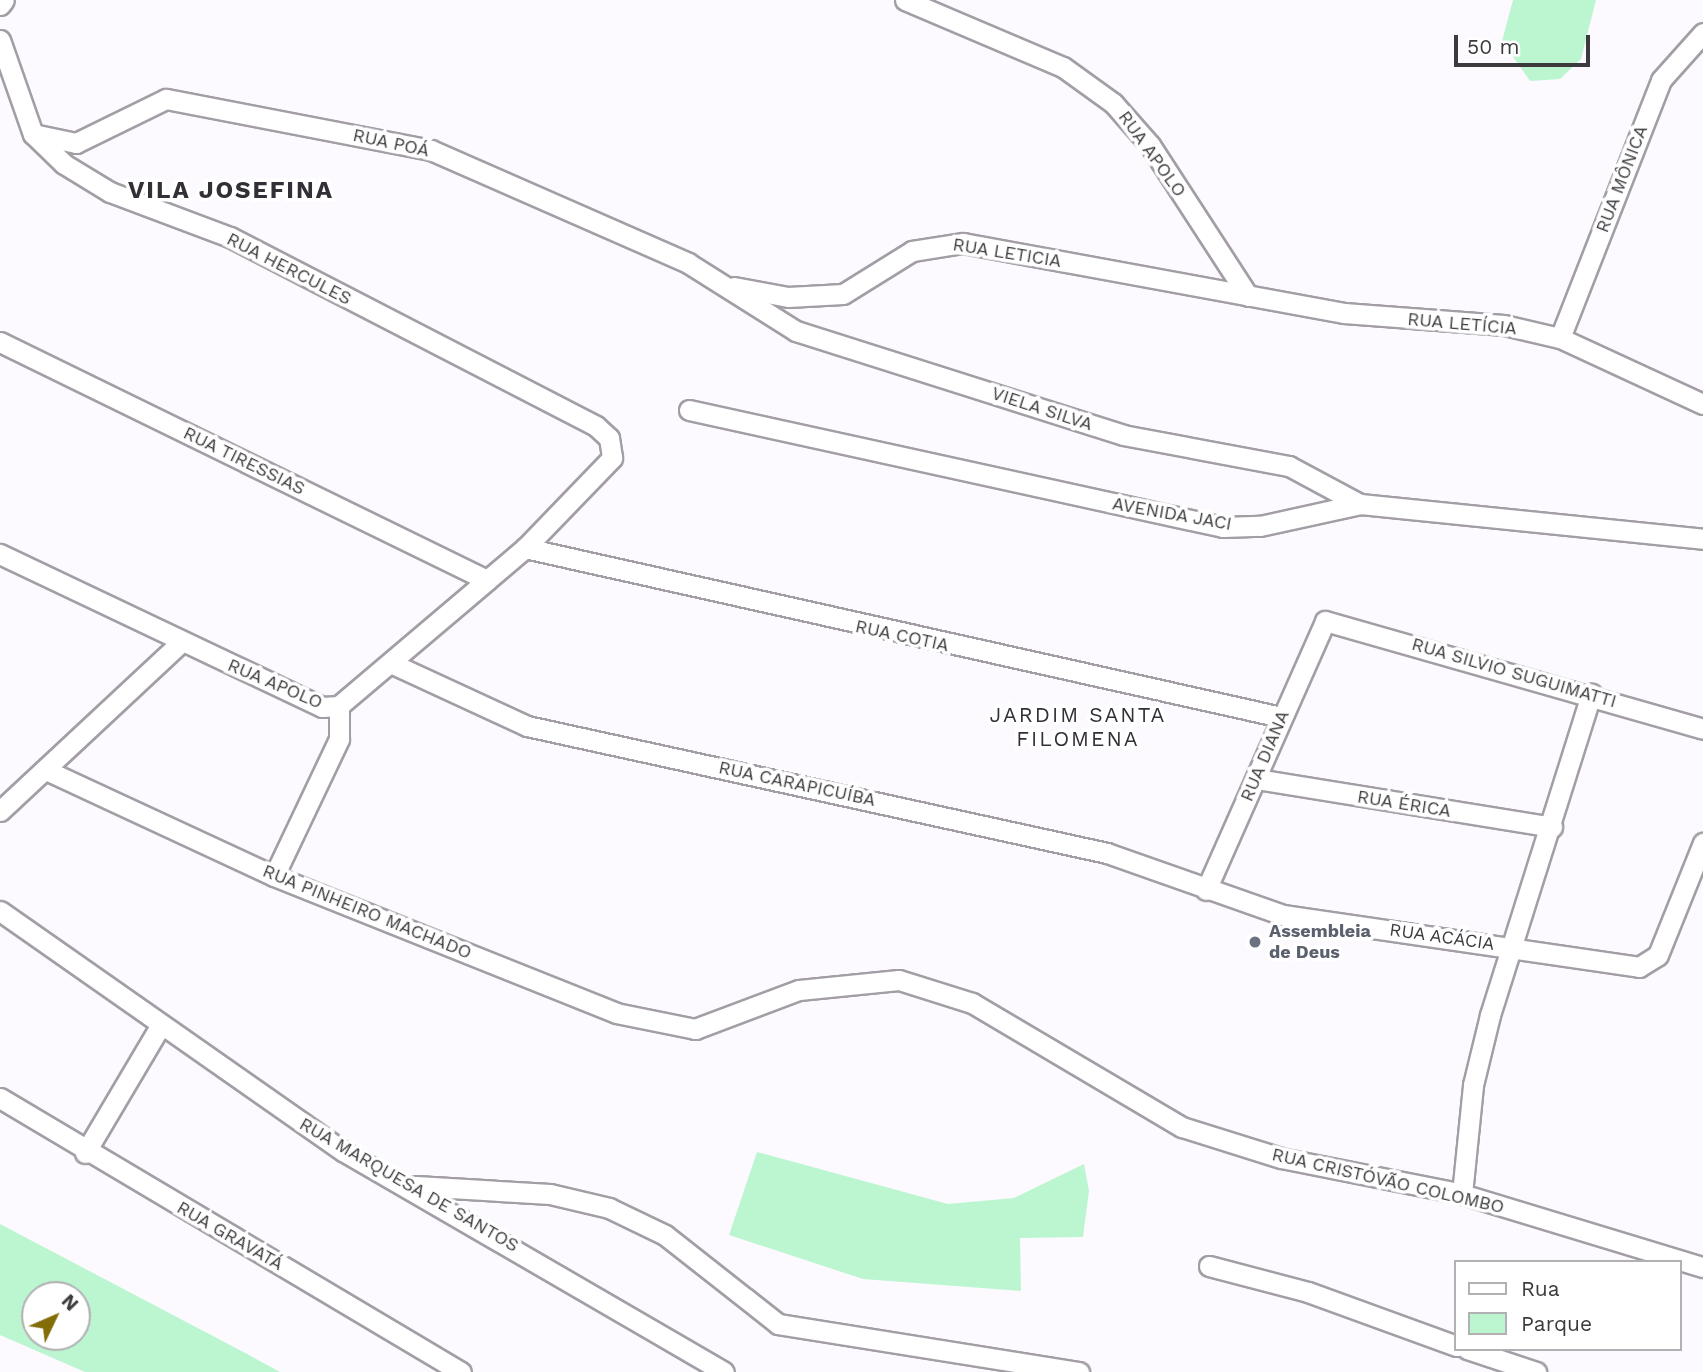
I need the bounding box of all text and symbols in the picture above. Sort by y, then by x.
scale bar [1458,21,1594,65]
text: 50 m [1467,34,1519,59]
street label: RUA APOLO [1113,106,1191,202]
street label: RUA MÔNICA [1592,122,1652,236]
street label: RUA POÁ [350,124,432,162]
district label: VILA JOSEFINA [129,177,333,205]
street label: RUA HERCULES [223,228,355,310]
street label: RUA LETICIA [951,234,1063,272]
street label: RUA LETÍCIA [1406,308,1518,340]
street label: VIELA SILVA [989,382,1095,436]
street label: RUA TIRESSIAS [179,422,309,500]
street label: AVENIDA JACI [1110,493,1234,535]
street label: RUA COTIA [853,615,951,657]
street label: RUA SILVIO SUGUIMATTI [1409,633,1619,713]
street label: RUA APOLO [224,654,326,714]
district label: JARDIM SANTA FILOMENA [991,702,1165,752]
street label: RUA DIANA [1236,707,1294,805]
street label: RUA CARAPICUÍBA [716,757,878,811]
street label: RUA ÉRICA [1355,786,1453,822]
street label: RUA PINHEIRO MACHADO [259,860,475,964]
street label: RUA ACÁCIA [1387,919,1497,955]
place label: Assembleia de Deus [1269,921,1371,964]
marker: Assembleia de Deus [1247,934,1263,950]
street label: RUA MARQUESA DE SANTOS [295,1113,523,1257]
street label: RUA CRISTÓVÃO COLOMBO [1269,1144,1507,1218]
street label: RUA GRAVATÁ [173,1197,287,1275]
legend [1454,1260,1682,1351]
text: Rua [1521,1276,1560,1301]
north arrow [21,1281,91,1351]
text: N [57,1289,83,1316]
text: Parque [1521,1311,1592,1336]

